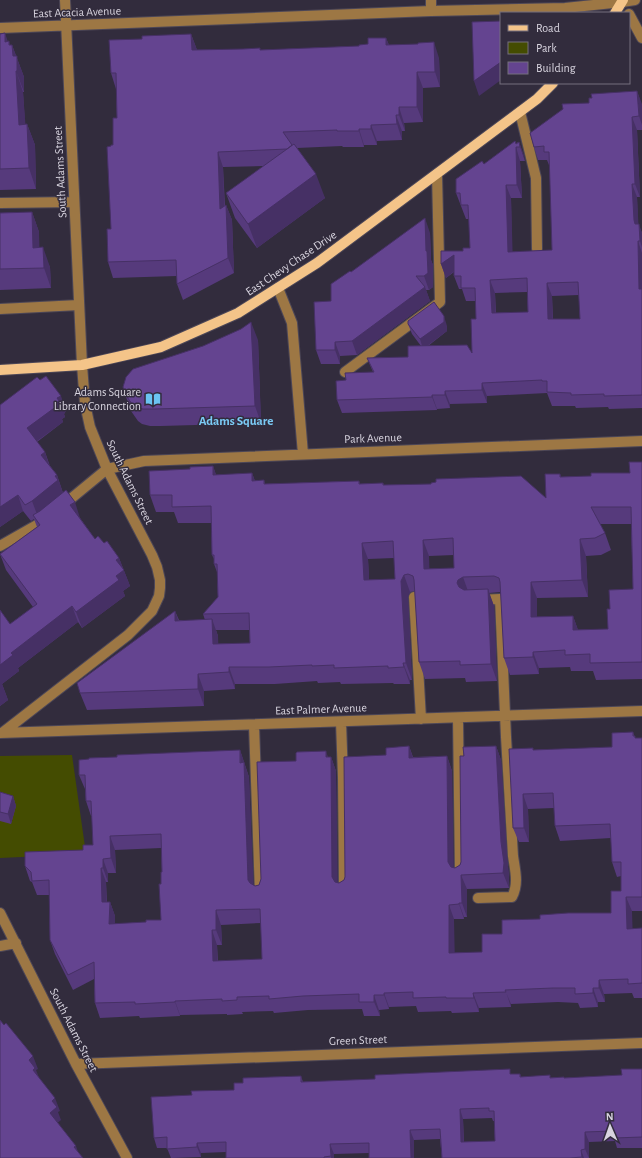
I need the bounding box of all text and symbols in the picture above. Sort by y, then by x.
street label: East Acacia Avenue [33,4,121,20]
legend [500,12,630,84]
text: Road [536,22,560,34]
text: Park [536,42,557,54]
text: Building [536,62,576,74]
street label: South Adams Street [52,126,68,218]
street label: East Chevy Chase Drive [244,228,339,299]
place label: Adams Square Library Connection [54,386,141,413]
library icon: Adams Square Library Connection [144,390,162,408]
district label: Adams Square [199,415,273,428]
street label: Park Avenue [344,431,402,445]
street label: South Adams Street [104,438,156,526]
street label: East Palmer Avenue [275,701,367,717]
street label: South Adams Street [48,986,100,1074]
street label: Green Street [329,1033,388,1047]
north arrow [590,1106,630,1146]
text: N [606,1111,614,1122]

